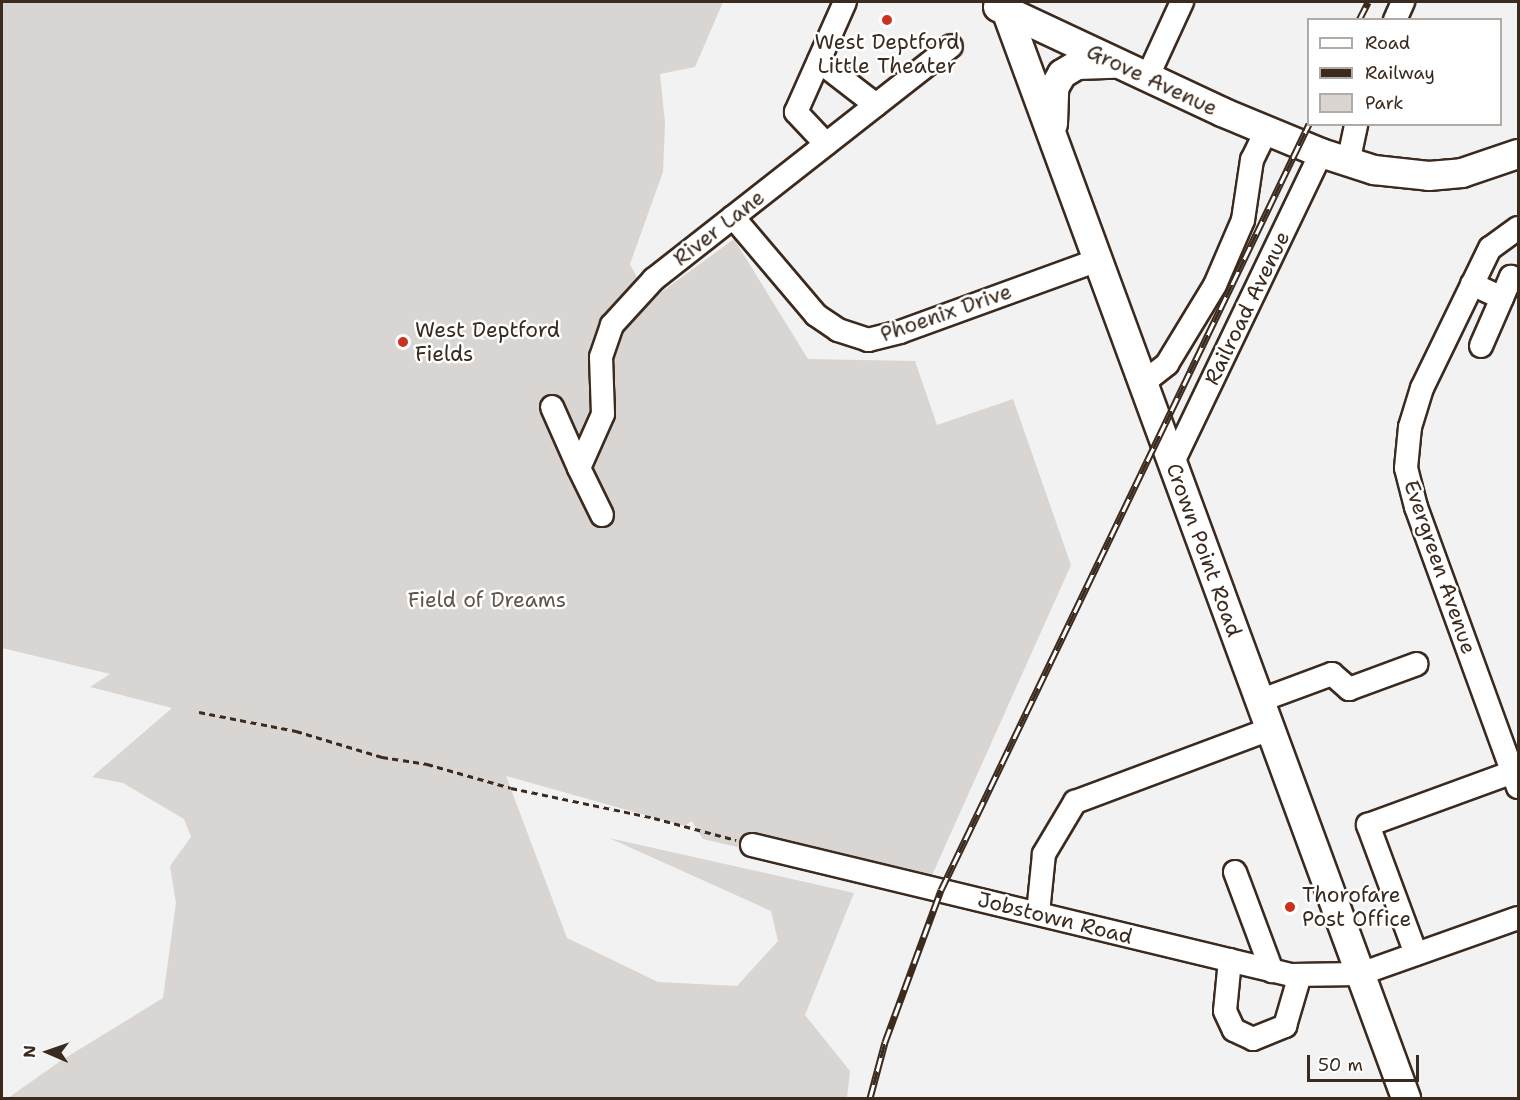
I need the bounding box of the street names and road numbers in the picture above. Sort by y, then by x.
street label: Grove Avenue [1083,39,1221,121]
street label: River Lane [668,185,770,271]
street label: Railroad Avenue [1199,227,1295,389]
street label: Phoenix Drive [877,279,1015,347]
street label: Crown Point Road [1161,460,1247,640]
street label: Evergreen Avenue [1398,477,1482,657]
street label: Jobstown Road [975,887,1135,949]

